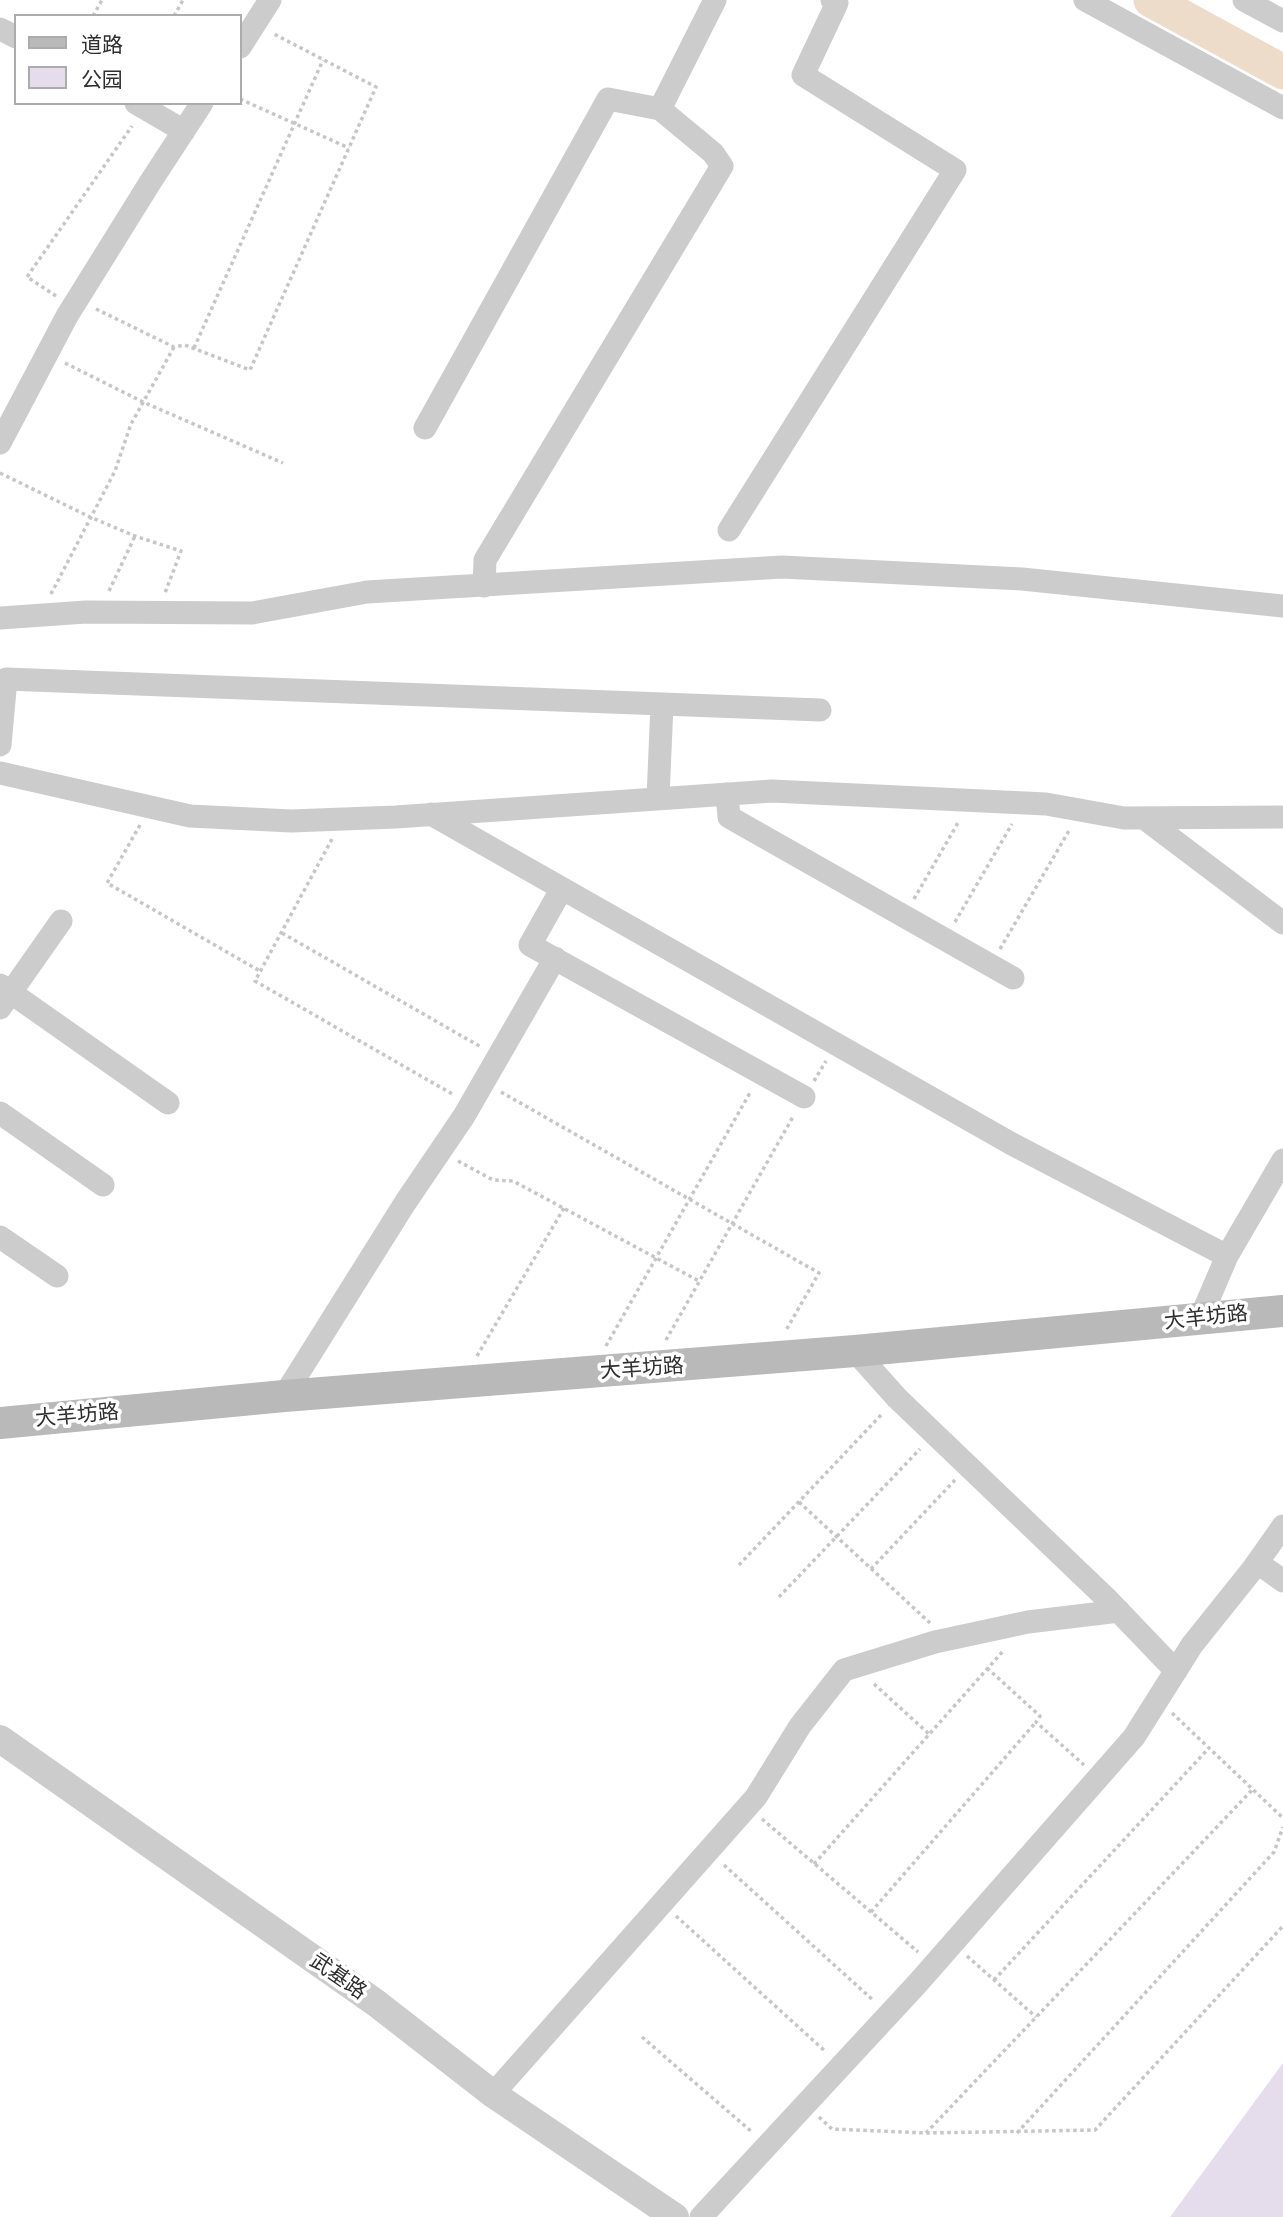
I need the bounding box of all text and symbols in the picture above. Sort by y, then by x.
legend [14,14,242,105]
text: 道路 [81,32,123,58]
text: 公园 [81,67,123,93]
street label: 大羊坊路 [1163,1301,1249,1335]
street label: 大羊坊路 [599,1354,685,1384]
street label: 大羊坊路 [34,1400,120,1432]
street label: 武基路 [305,1949,371,2005]

